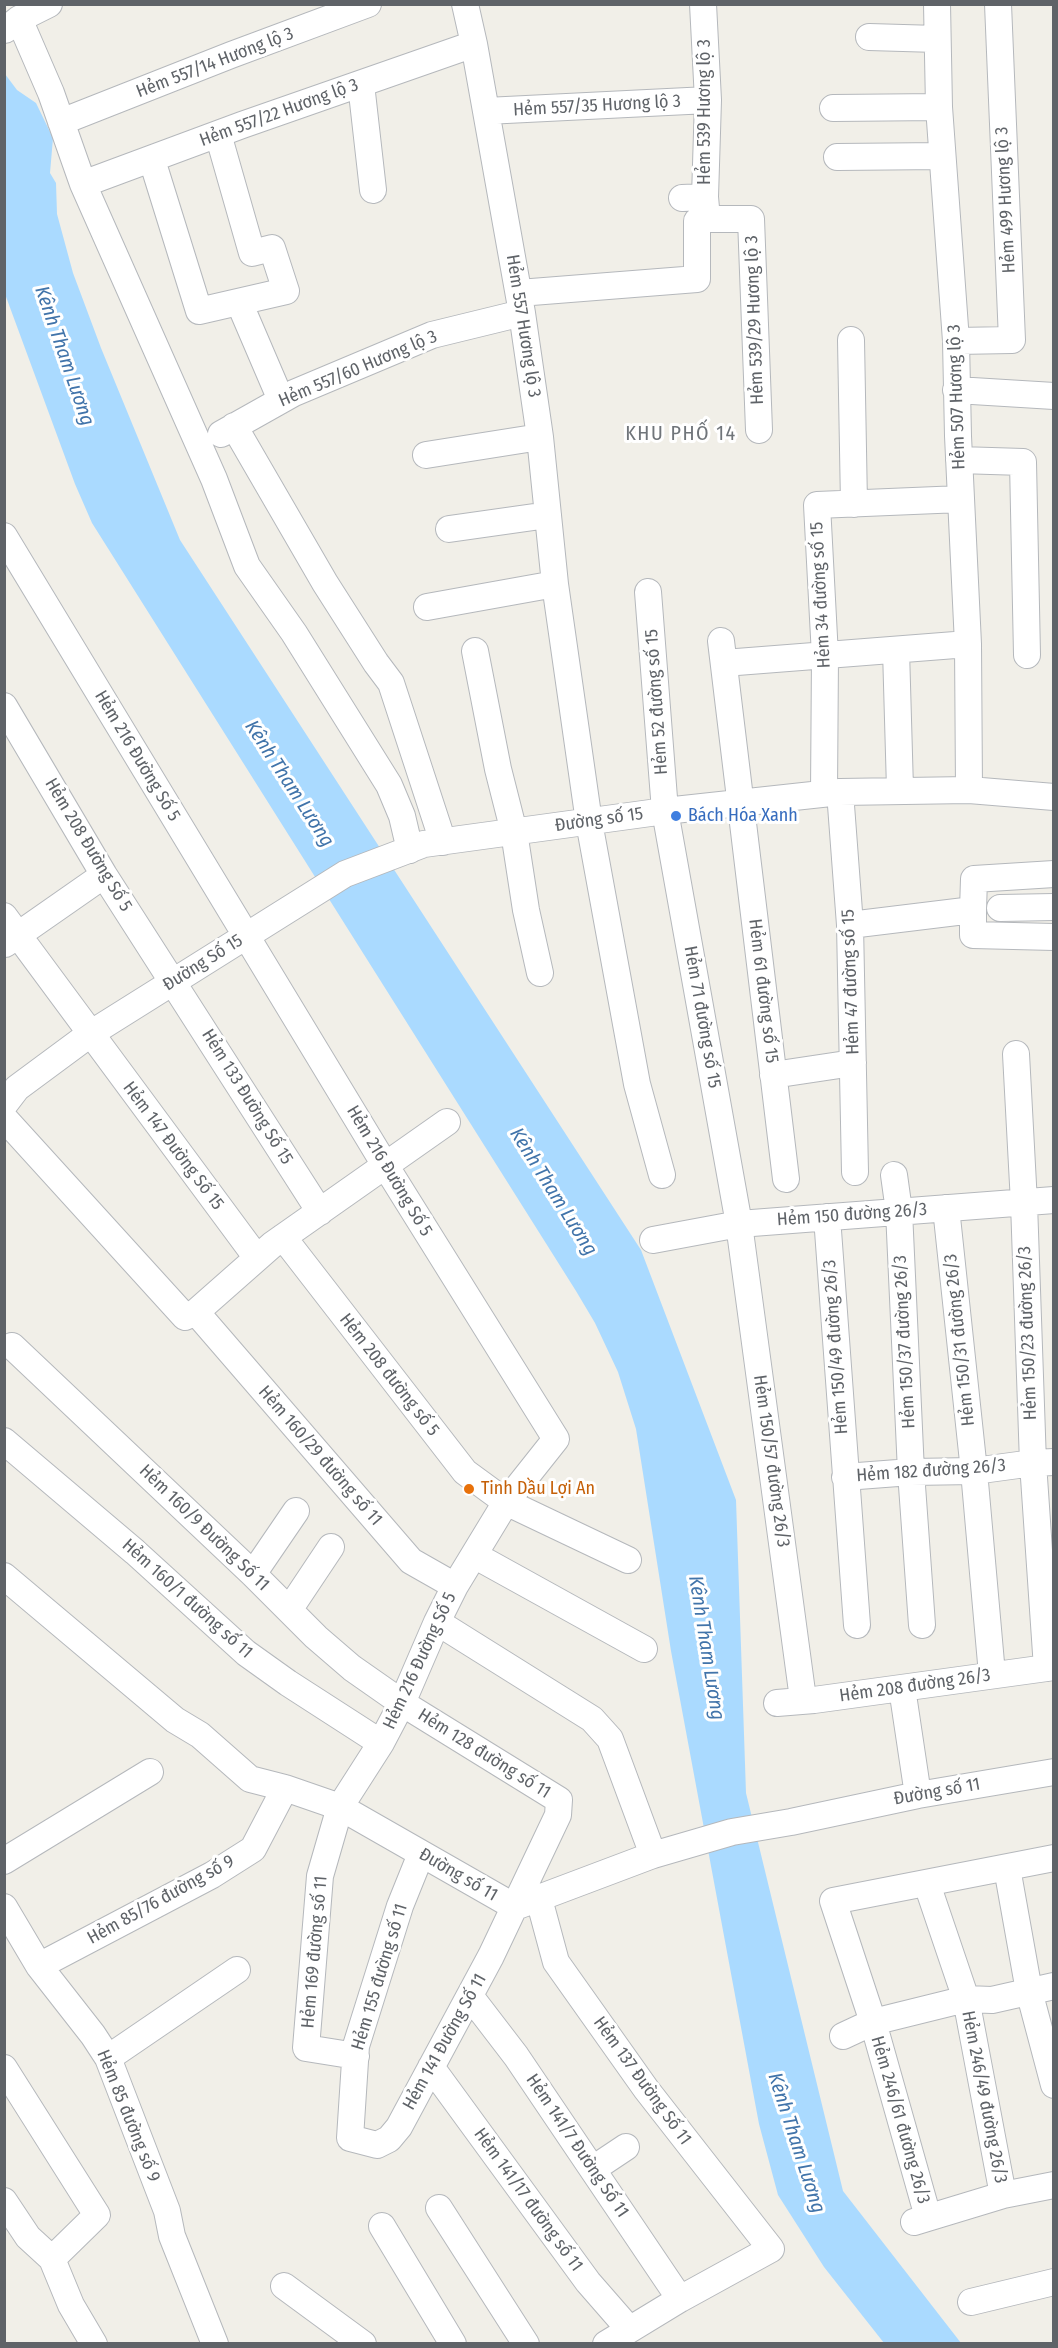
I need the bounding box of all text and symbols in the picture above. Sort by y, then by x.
street label: Hẻm 557/14 Hương lộ 3 [133,23,297,103]
street label: Hẻm 539 Hương lộ 3 [694,39,716,185]
street label: Hẻm 557/22 Hương lộ 3 [197,74,361,152]
street label: Hẻm 557/35 Hương lộ 3 [513,91,681,121]
street label: Hẻm 499 Hương lộ 3 [991,126,1021,274]
street label: Hẻm 539/29 Hương lộ 3 [741,235,769,405]
street label: Hẻm 557 Hương lộ 3 [501,253,545,399]
water label: Kênh Tham Lương [29,283,99,429]
street label: Hẻm 507 Hương lộ 3 [944,324,970,470]
street label: Hẻm 557/60 Hương lộ 3 [276,326,440,412]
district label: KHU PHỐ 14 [625,422,737,446]
street label: Hẻm 34 đường số 15 [806,521,836,669]
street label: Hẻm 52 đường số 15 [641,628,673,776]
street label: Hẻm 216 Đường Số 5 [89,687,185,825]
water label: Kênh Tham Lương [239,716,339,852]
street label: Hẻm 208 Đường Số 5 [40,775,136,915]
street label: Đường số 15 [554,803,644,837]
place label: Bách Hóa Xanh [688,805,798,827]
marker: Bách Hóa Xanh [669,809,683,823]
street label: Hẻm 47 đường số 15 [838,909,864,1055]
street label: Hẻm 61 đường số 15 [743,918,783,1064]
street label: Đường Số 15 [159,930,247,996]
street label: Hẻm 71 đường số 15 [679,944,725,1090]
street label: Hẻm 133 Đường Số 15 [197,1025,297,1169]
street label: Hẻm 147 Đường Số 15 [118,1078,228,1214]
street label: Hẻm 216 Đường Số 5 [341,1102,437,1240]
water label: Kênh Tham Lương [504,1124,602,1260]
street label: Hẻm 150 đường 26/3 [776,1199,928,1231]
street label: Hẻm 150/23 đường 26/3 [1014,1246,1042,1420]
street label: Hẻm 150/31 đường 26/3 [940,1253,980,1427]
street label: Hẻm 150/37 đường 26/3 [890,1255,920,1429]
street label: Hẻm 150/49 đường 26/3 [819,1259,853,1435]
street label: Hẻm 208 đường số 5 [335,1310,443,1440]
street label: Hẻm 150/57 đường 26/3 [748,1373,794,1549]
street label: Hẻm 160/29 đường số 11 [253,1382,387,1530]
street label: Hẻm 182 đường 26/3 [856,1455,1006,1487]
street label: Hẻm 160/9 Đường Số 11 [134,1460,274,1596]
place label: Tinh Dầu Lợi An [481,1478,595,1500]
marker: Tinh Dầu Lợi An [462,1482,476,1496]
street label: Hẻm 160/1 đường số 11 [117,1535,257,1663]
water label: Kênh Tham Lương [683,1574,729,1722]
street label: Hẻm 216 Đường Số 5 [379,1589,461,1733]
street label: Hẻm 208 đường 26/3 [838,1665,992,1707]
street label: Hẻm 128 đường số 11 [414,1704,554,1804]
street label: Đường số 11 [892,1774,982,1810]
street label: Đường số 11 [415,1844,501,1906]
street label: Hẻm 85/76 đường số 9 [84,1851,238,1949]
street label: Hẻm 169 đường số 11 [298,1875,332,2029]
street label: Hẻm 155 đường số 11 [347,1901,413,2053]
street label: Hẻm 141 Đường Số 11 [399,1970,491,2114]
street label: Hẻm 246/49 đường 26/3 [957,2009,1011,2185]
street label: Hẻm 137 Đường Số 11 [588,2013,696,2149]
street label: Hẻm 246/61 đường 26/3 [866,2034,934,2206]
street label: Hẻm 85 đường số 9 [92,2047,164,2185]
street label: Hẻm 141/7 Đường Số 11 [521,2070,633,2222]
water label: Kênh Tham Lương [762,2070,830,2216]
street label: Hẻm 141/17 đường số 11 [469,2124,587,2276]

